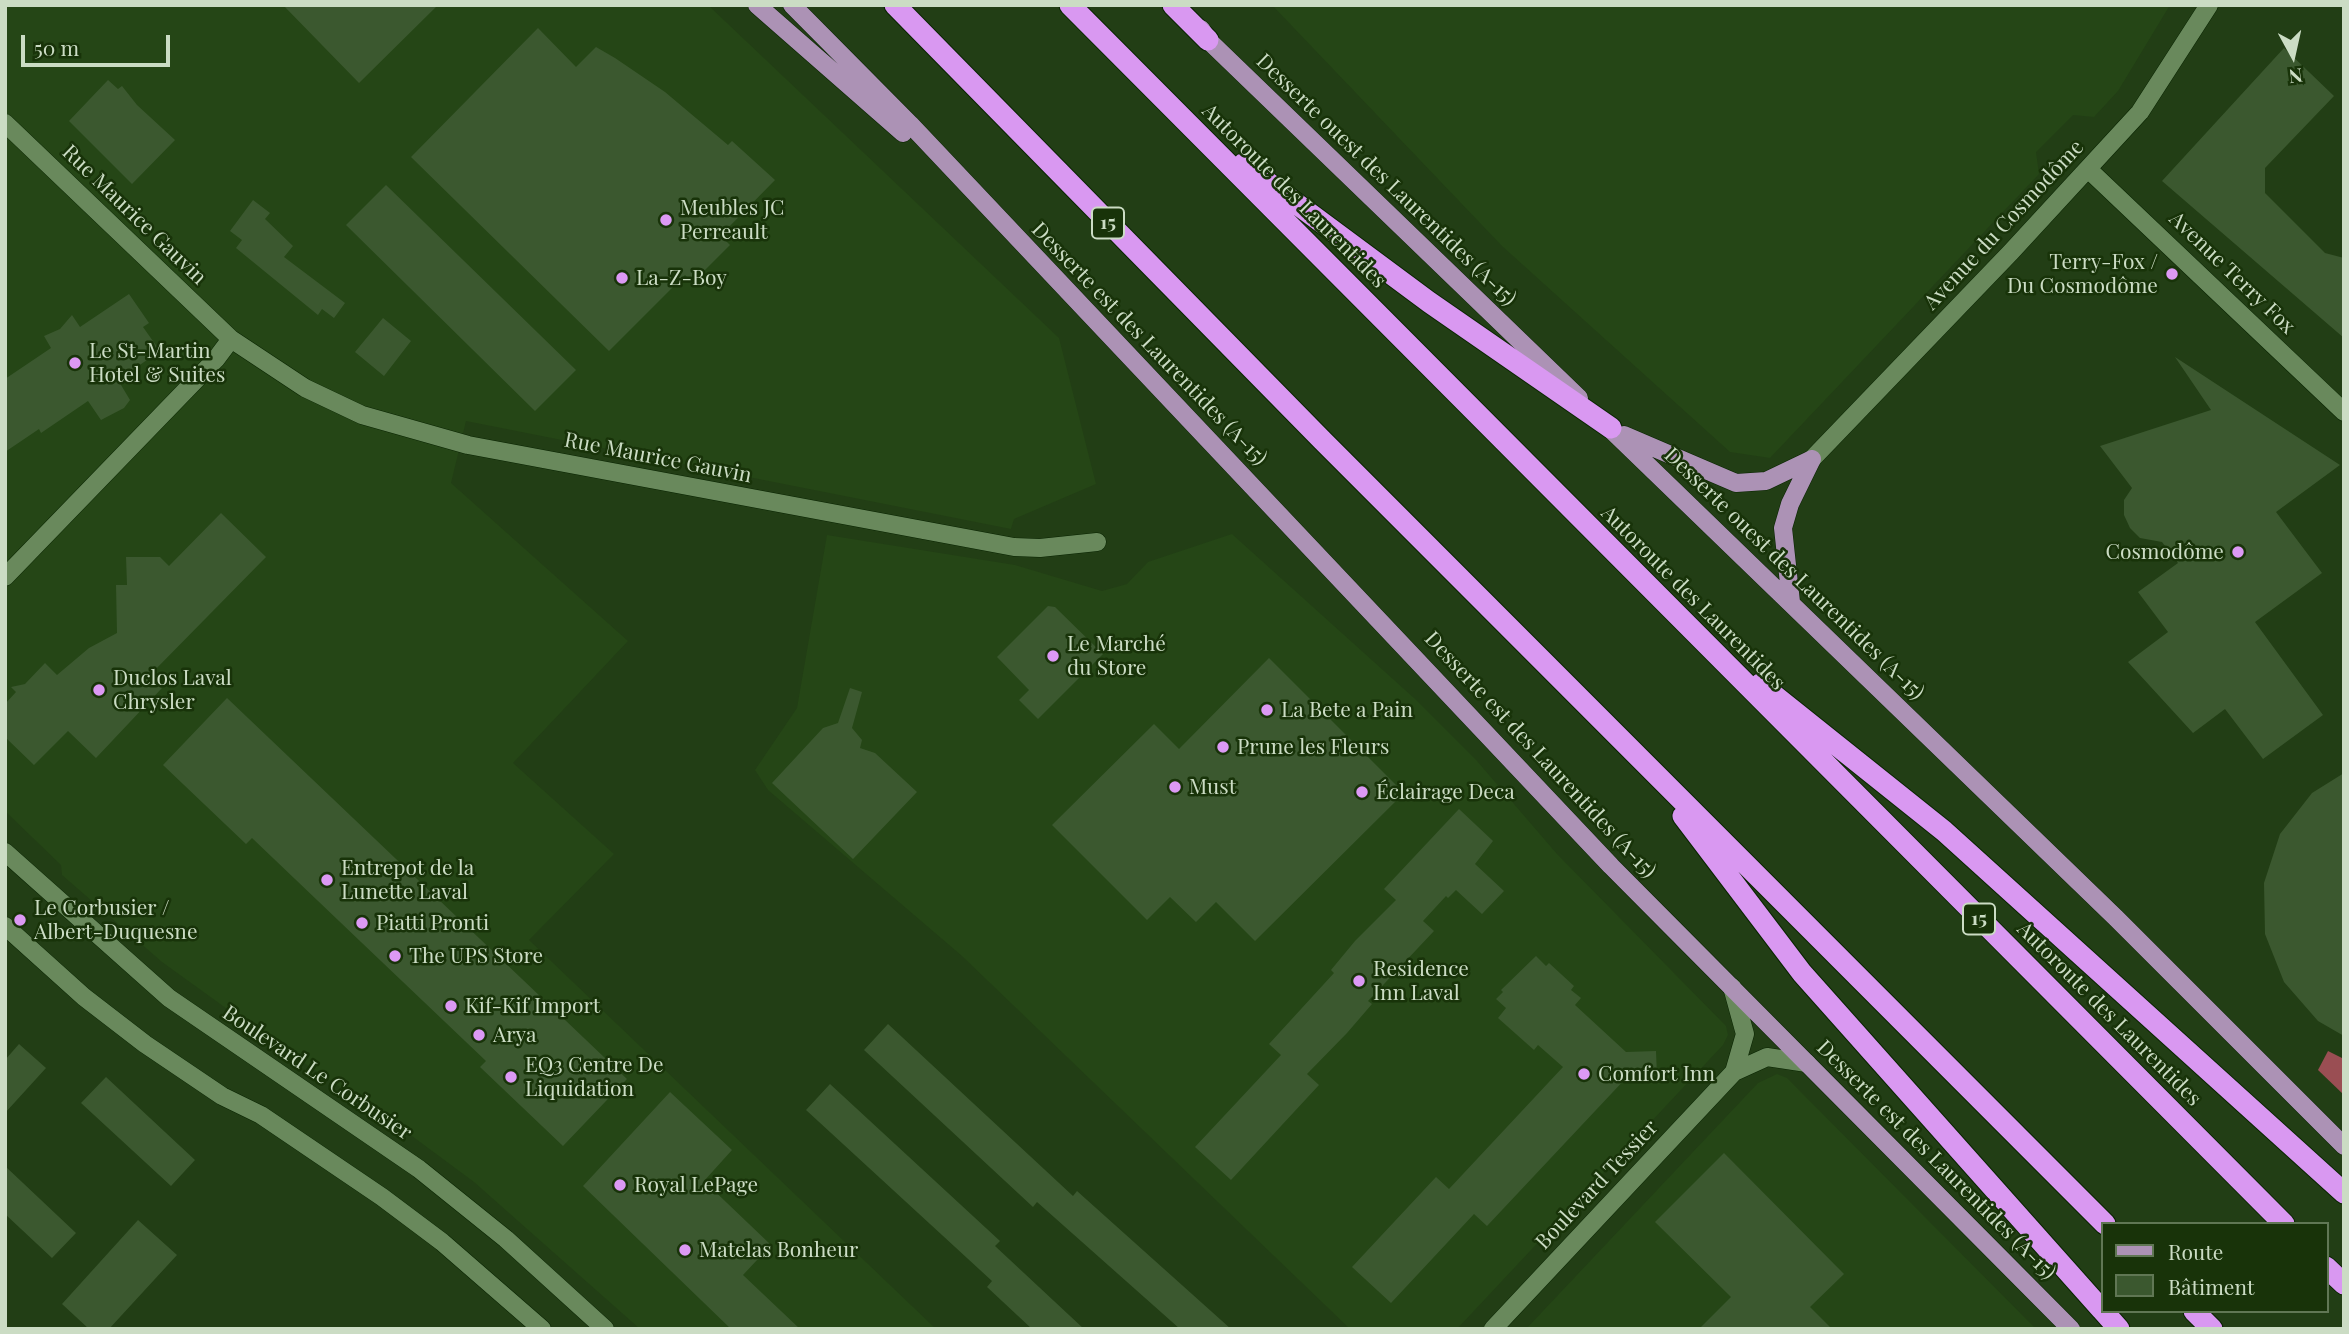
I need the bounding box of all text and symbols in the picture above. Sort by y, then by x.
scale bar [24,21,173,65]
north arrow [2258,21,2328,91]
text: 50 m [34,33,79,61]
street label: Desserte ouest des Laurentides (A-15) [1251,49,1521,311]
text: N [2287,63,2305,91]
street label: Autoroute des Laurentides [1197,99,1391,293]
street label: Avenue du Cosmodôme [1919,135,2089,315]
street label: Rue Maurice Gauvin [57,140,211,290]
place label: Meubles JC Perreault [680,195,785,245]
street label: Avenue Terry Fox [2164,207,2300,339]
road number: 15 [1092,208,1124,238]
marker: Meubles JC Perreault [658,212,674,228]
street label: Desserte est des Laurentides (A-15) [1026,217,1272,471]
place label: Terry-Fox / Du Cosmodôme [2007,249,2158,299]
place label: La-Z-Boy [636,265,727,291]
marker: Terry-Fox / Du Cosmodôme [2164,266,2180,282]
marker: La-Z-Boy [614,270,630,286]
place label: Le St-Martin Hotel & Suites [89,338,225,388]
marker: Le St-Martin Hotel & Suites [67,355,83,371]
street label: Rue Maurice Gauvin [562,427,754,489]
street label: Desserte ouest des Laurentides (A-15) [1659,443,1929,705]
street label: Autoroute des Laurentides [1596,501,1790,695]
place label: Cosmodôme [2106,539,2224,565]
marker: Cosmodôme [2230,544,2246,560]
street label: Desserte est des Laurentides (A-15) [1419,627,1661,883]
place label: Le Marché du Store [1067,631,1166,681]
marker: Le Marché du Store [1045,648,1061,664]
place label: Duclos Laval Chrysler [113,665,232,715]
marker: Duclos Laval Chrysler [91,682,107,698]
place label: La Bete a Pain [1281,697,1413,723]
marker: La Bete a Pain [1259,702,1275,718]
place label: Prune les Fleurs [1237,734,1389,760]
marker: Prune les Fleurs [1215,739,1231,755]
place label: Must [1189,774,1236,800]
marker: Must [1167,779,1183,795]
place label: Éclairage Deca [1376,779,1515,805]
marker: Éclairage Deca [1354,784,1370,800]
place label: Entrepot de la Lunette Laval [341,855,474,905]
marker: Entrepot de la Lunette Laval [319,872,335,888]
place label: Le Corbusier / Albert-Duquesne [34,895,198,945]
road number: 15 [1963,903,1995,934]
place label: Piatti Pronti [376,910,489,936]
marker: Le Corbusier / Albert-Duquesne [12,912,28,928]
marker: Piatti Pronti [354,915,370,931]
street label: Autoroute des Laurentides [2012,917,2206,1111]
place label: The UPS Store [409,943,543,969]
marker: The UPS Store [387,948,403,964]
place label: Residence Inn Laval [1373,956,1469,1006]
marker: Residence Inn Laval [1351,973,1367,989]
place label: Kif-Kif Import [465,993,600,1019]
marker: Kif-Kif Import [443,998,459,1014]
street label: Boulevard Le Corbusier [218,1000,416,1146]
place label: Arya [493,1022,536,1048]
marker: Arya [471,1027,487,1043]
street label: Desserte est des Laurentides (A-15) [1811,1035,2061,1285]
place label: EQ3 Centre De Liquidation [525,1052,664,1102]
place label: Comfort Inn [1598,1061,1715,1087]
marker: Comfort Inn [1576,1066,1592,1082]
marker: EQ3 Centre De Liquidation [503,1069,519,1085]
street label: Boulevard Tessier [1531,1115,1663,1255]
place label: Royal LePage [634,1172,758,1198]
marker: Royal LePage [612,1177,628,1193]
legend [2100,1222,2328,1313]
place label: Matelas Bonheur [699,1237,858,1263]
text: Route [2168,1237,2223,1265]
marker: Matelas Bonheur [677,1242,693,1258]
text: Bâtiment [2168,1272,2254,1300]

